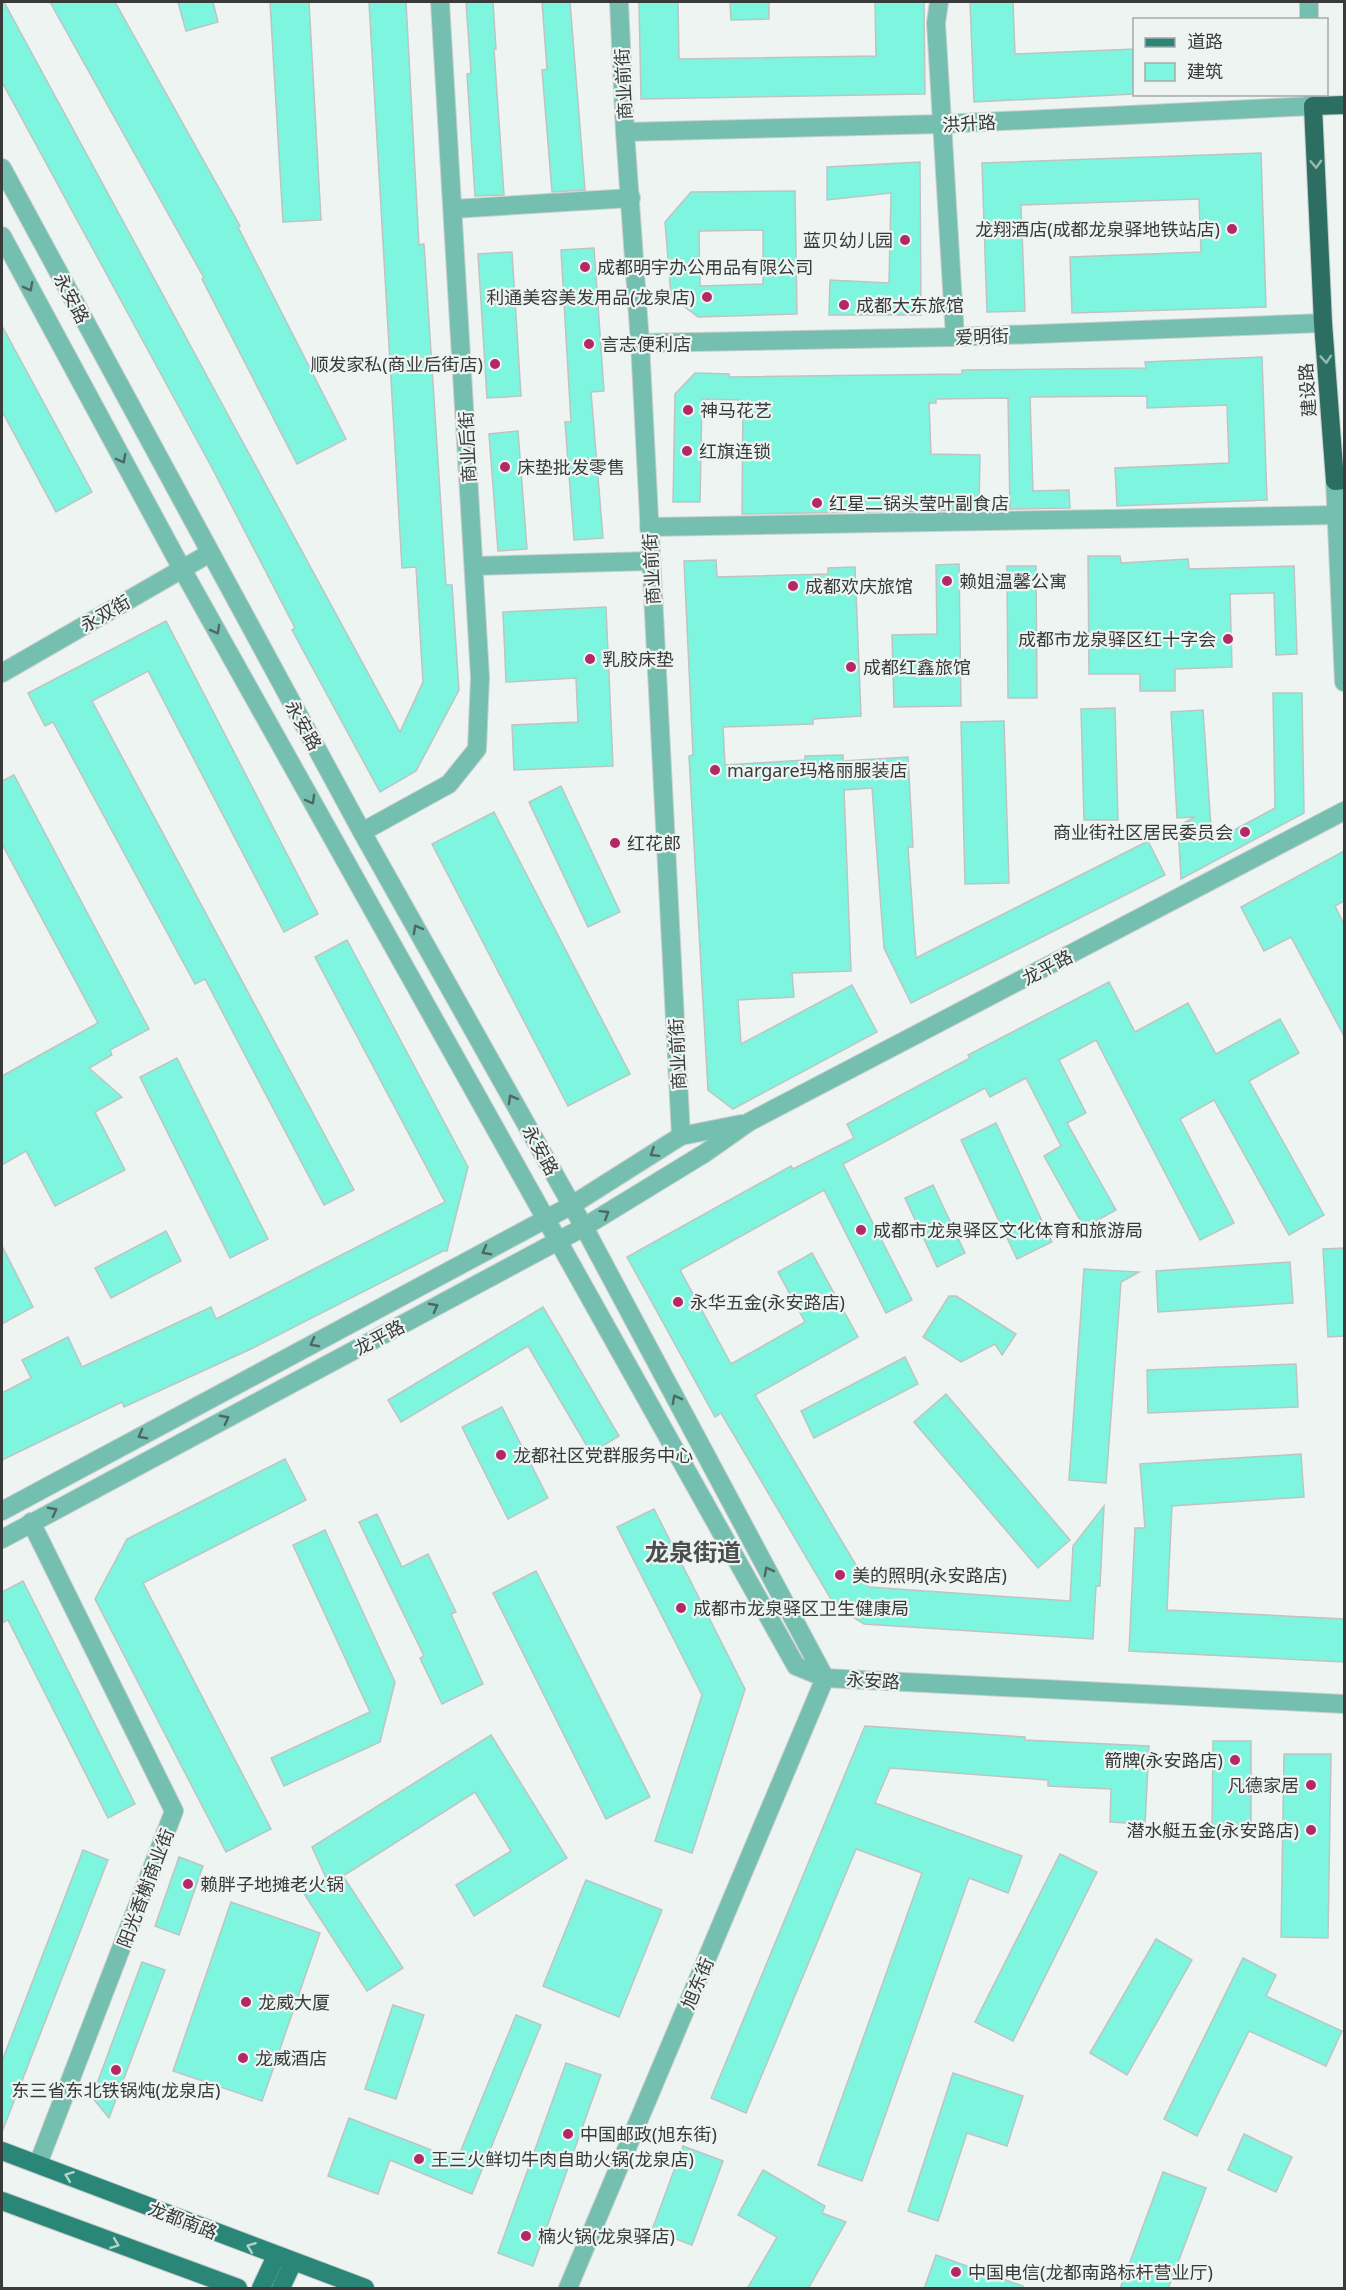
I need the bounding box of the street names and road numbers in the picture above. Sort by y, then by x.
street label: 商业前街 [609,47,637,121]
street label: 洪升路 [941,110,997,136]
street label: 永安路 [49,269,95,327]
street label: 爱明街 [955,323,1009,349]
street label: 建设路 [1293,362,1321,418]
street label: 商业后街 [453,410,481,484]
street label: 商业前街 [637,532,665,606]
street label: 永双街 [76,589,134,637]
street label: 永安路 [280,696,328,754]
street label: 龙平路 [1018,944,1076,990]
street label: 商业前街 [663,1017,691,1091]
street label: 永安路 [517,1121,565,1179]
street label: 龙平路 [350,1314,408,1360]
street label: 永安路 [845,1667,901,1693]
street label: 阳光香榭商业街 [111,1825,179,1951]
street label: 旭东街 [675,1953,719,2013]
street label: 龙都南路 [145,2196,221,2244]

